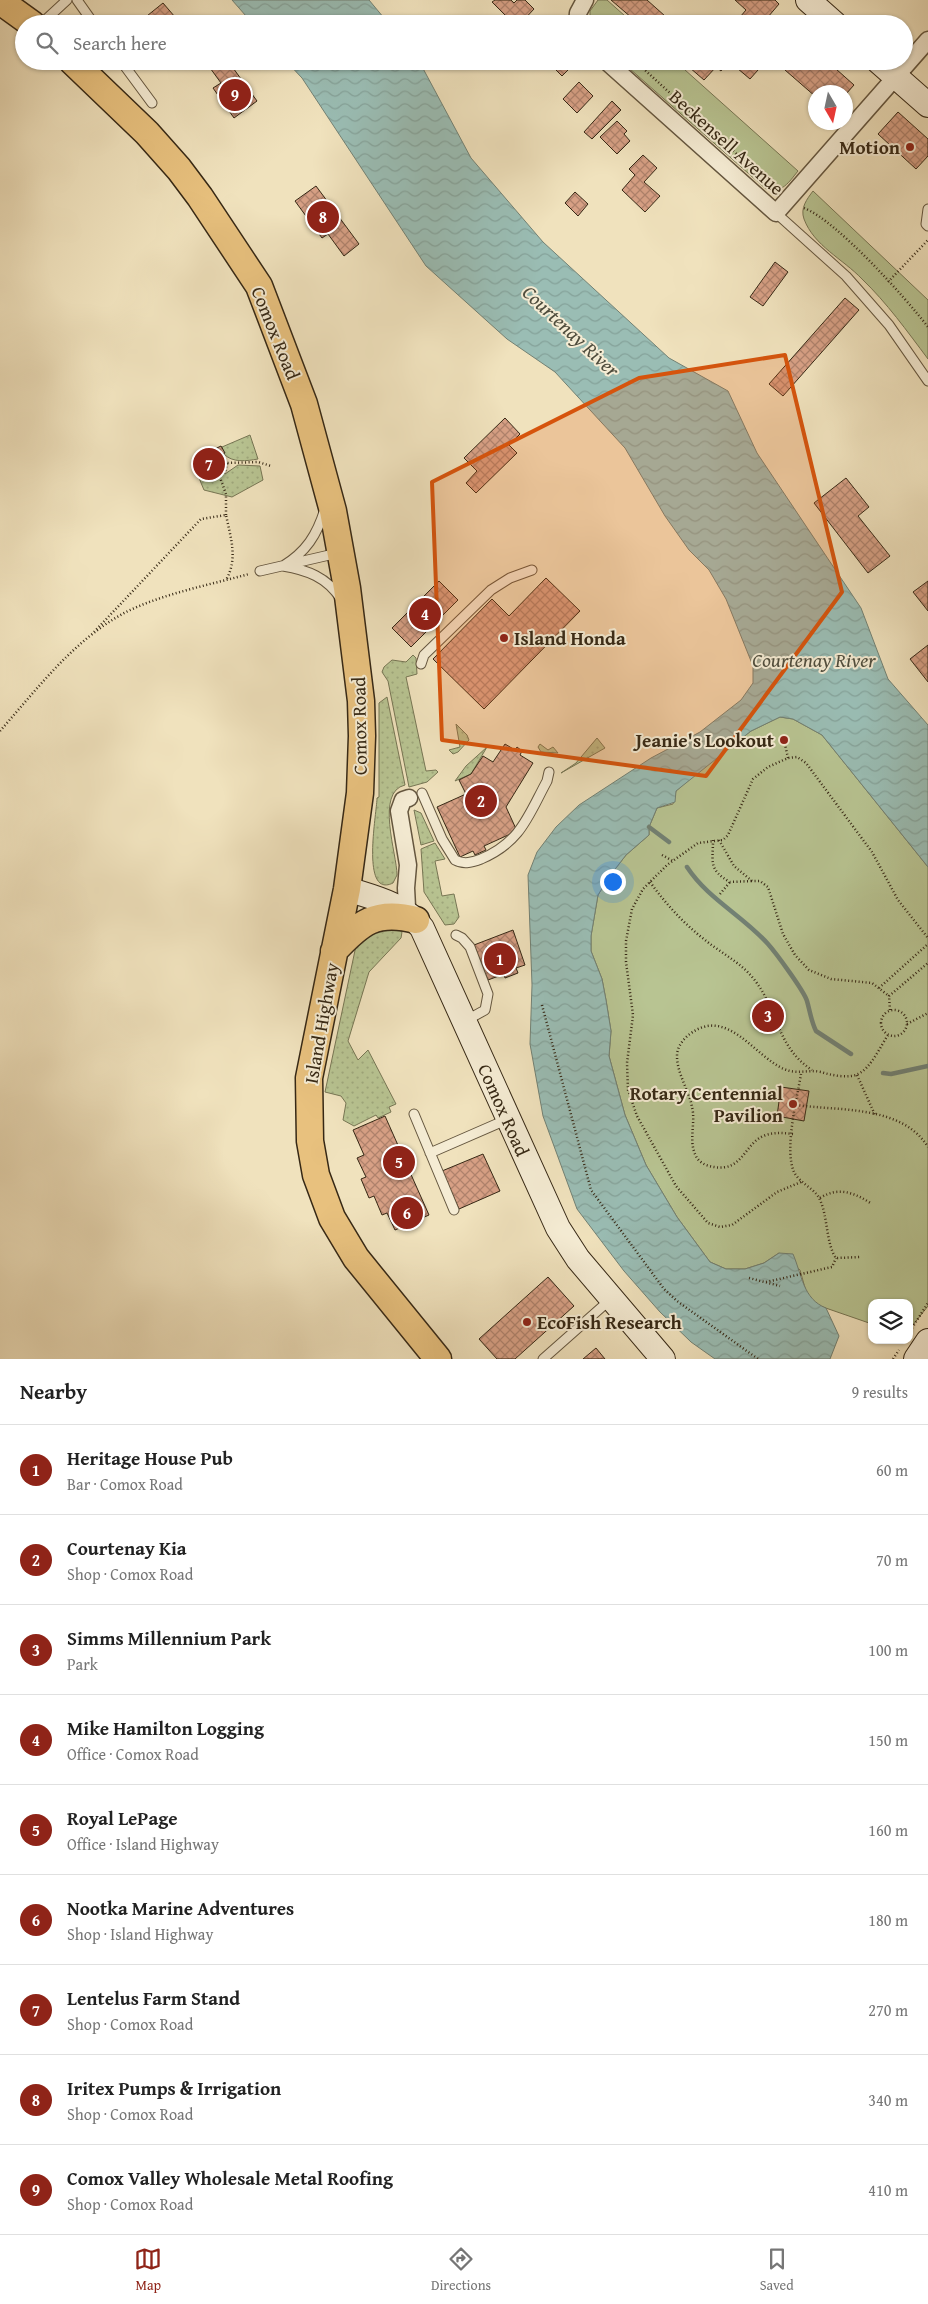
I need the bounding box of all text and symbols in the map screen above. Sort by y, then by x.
search box [15,15,913,70]
icon: search [33,29,61,57]
text: Search here [73,29,167,57]
pin: 9 [219,76,251,114]
street label: Beckensell Avenue [663,83,791,201]
north arrow [808,85,853,130]
place label: Motion [839,133,901,161]
marker: Motion [904,141,916,153]
pin: 8 [307,198,339,236]
water label: Courtenay River [516,278,627,384]
street label: Comox Road [245,282,308,385]
pin: 7 [193,445,225,483]
pin: 4 [409,595,441,633]
place label: Island Honda [514,624,626,652]
marker: Island Honda [498,632,510,644]
water label: Courtenay River [752,645,876,674]
street label: Comox Road [344,676,374,775]
place label: Jeanie's Lookout [633,726,775,754]
marker: Jeanie's Lookout [778,734,790,746]
pin: 2 [465,782,497,820]
your location [600,869,626,895]
pin: 1 [484,940,516,978]
street label: Island Highway [297,960,346,1086]
pin: 3 [752,997,784,1035]
street label: Comox Road [471,1059,537,1161]
place label: Rotary Centennial Pavilion [630,1079,784,1129]
marker: Rotary Centennial Pavilion [787,1098,799,1110]
pin: 5 [383,1143,415,1181]
pin: 6 [391,1194,423,1232]
map controls [868,1299,913,1344]
button: layers [868,1299,913,1344]
place label: EcoFish Research [537,1308,683,1336]
marker: EcoFish Research [521,1316,533,1328]
text: Nearby [20,1376,87,1407]
text: 9 results [851,1380,908,1404]
text: Heritage House Pub [67,1444,233,1472]
text: 1 [32,1458,40,1482]
text: 60 m [876,1458,908,1482]
text: Bar · Comox Road [67,1472,183,1496]
text: Courtenay Kia [67,1534,187,1562]
text: 2 [32,1548,40,1572]
text: 70 m [876,1548,908,1572]
text: Shop · Comox Road [67,1562,193,1586]
text: Simms Millennium Park [67,1624,271,1652]
text: 3 [32,1638,40,1662]
text: 100 m [868,1638,908,1662]
text: Park [67,1652,98,1676]
text: Mike Hamilton Logging [67,1714,264,1742]
text: 4 [32,1728,40,1752]
text: 150 m [868,1728,908,1752]
text: Office · Comox Road [67,1742,199,1766]
text: Royal LePage [67,1804,178,1832]
text: 5 [32,1818,40,1842]
text: 160 m [868,1818,908,1842]
text: Office · Island Highway [67,1832,219,1856]
text: Nootka Marine Adventures [67,1894,294,1922]
text: 6 [32,1908,40,1932]
text: 180 m [868,1908,908,1932]
text: Shop · Island Highway [67,1922,213,1946]
text: Lentelus Farm Stand [67,1984,240,2012]
text: 7 [32,1998,40,2022]
text: 270 m [868,1998,908,2022]
text: Shop · Comox Road [67,2012,193,2036]
text: Iritex Pumps & Irrigation [67,2074,281,2102]
text: 8 [32,2088,40,2112]
text: 340 m [868,2088,908,2112]
text: Shop · Comox Road [67,2102,193,2126]
text: Comox Valley Wholesale Metal Roofing [67,2164,393,2192]
text: 9 [32,2178,40,2202]
text: 410 m [868,2178,908,2202]
text: Shop · Comox Road [67,2192,193,2216]
tab: Map [134,2245,162,2295]
tab: Directions [431,2245,491,2295]
tab: Saved [760,2245,794,2295]

